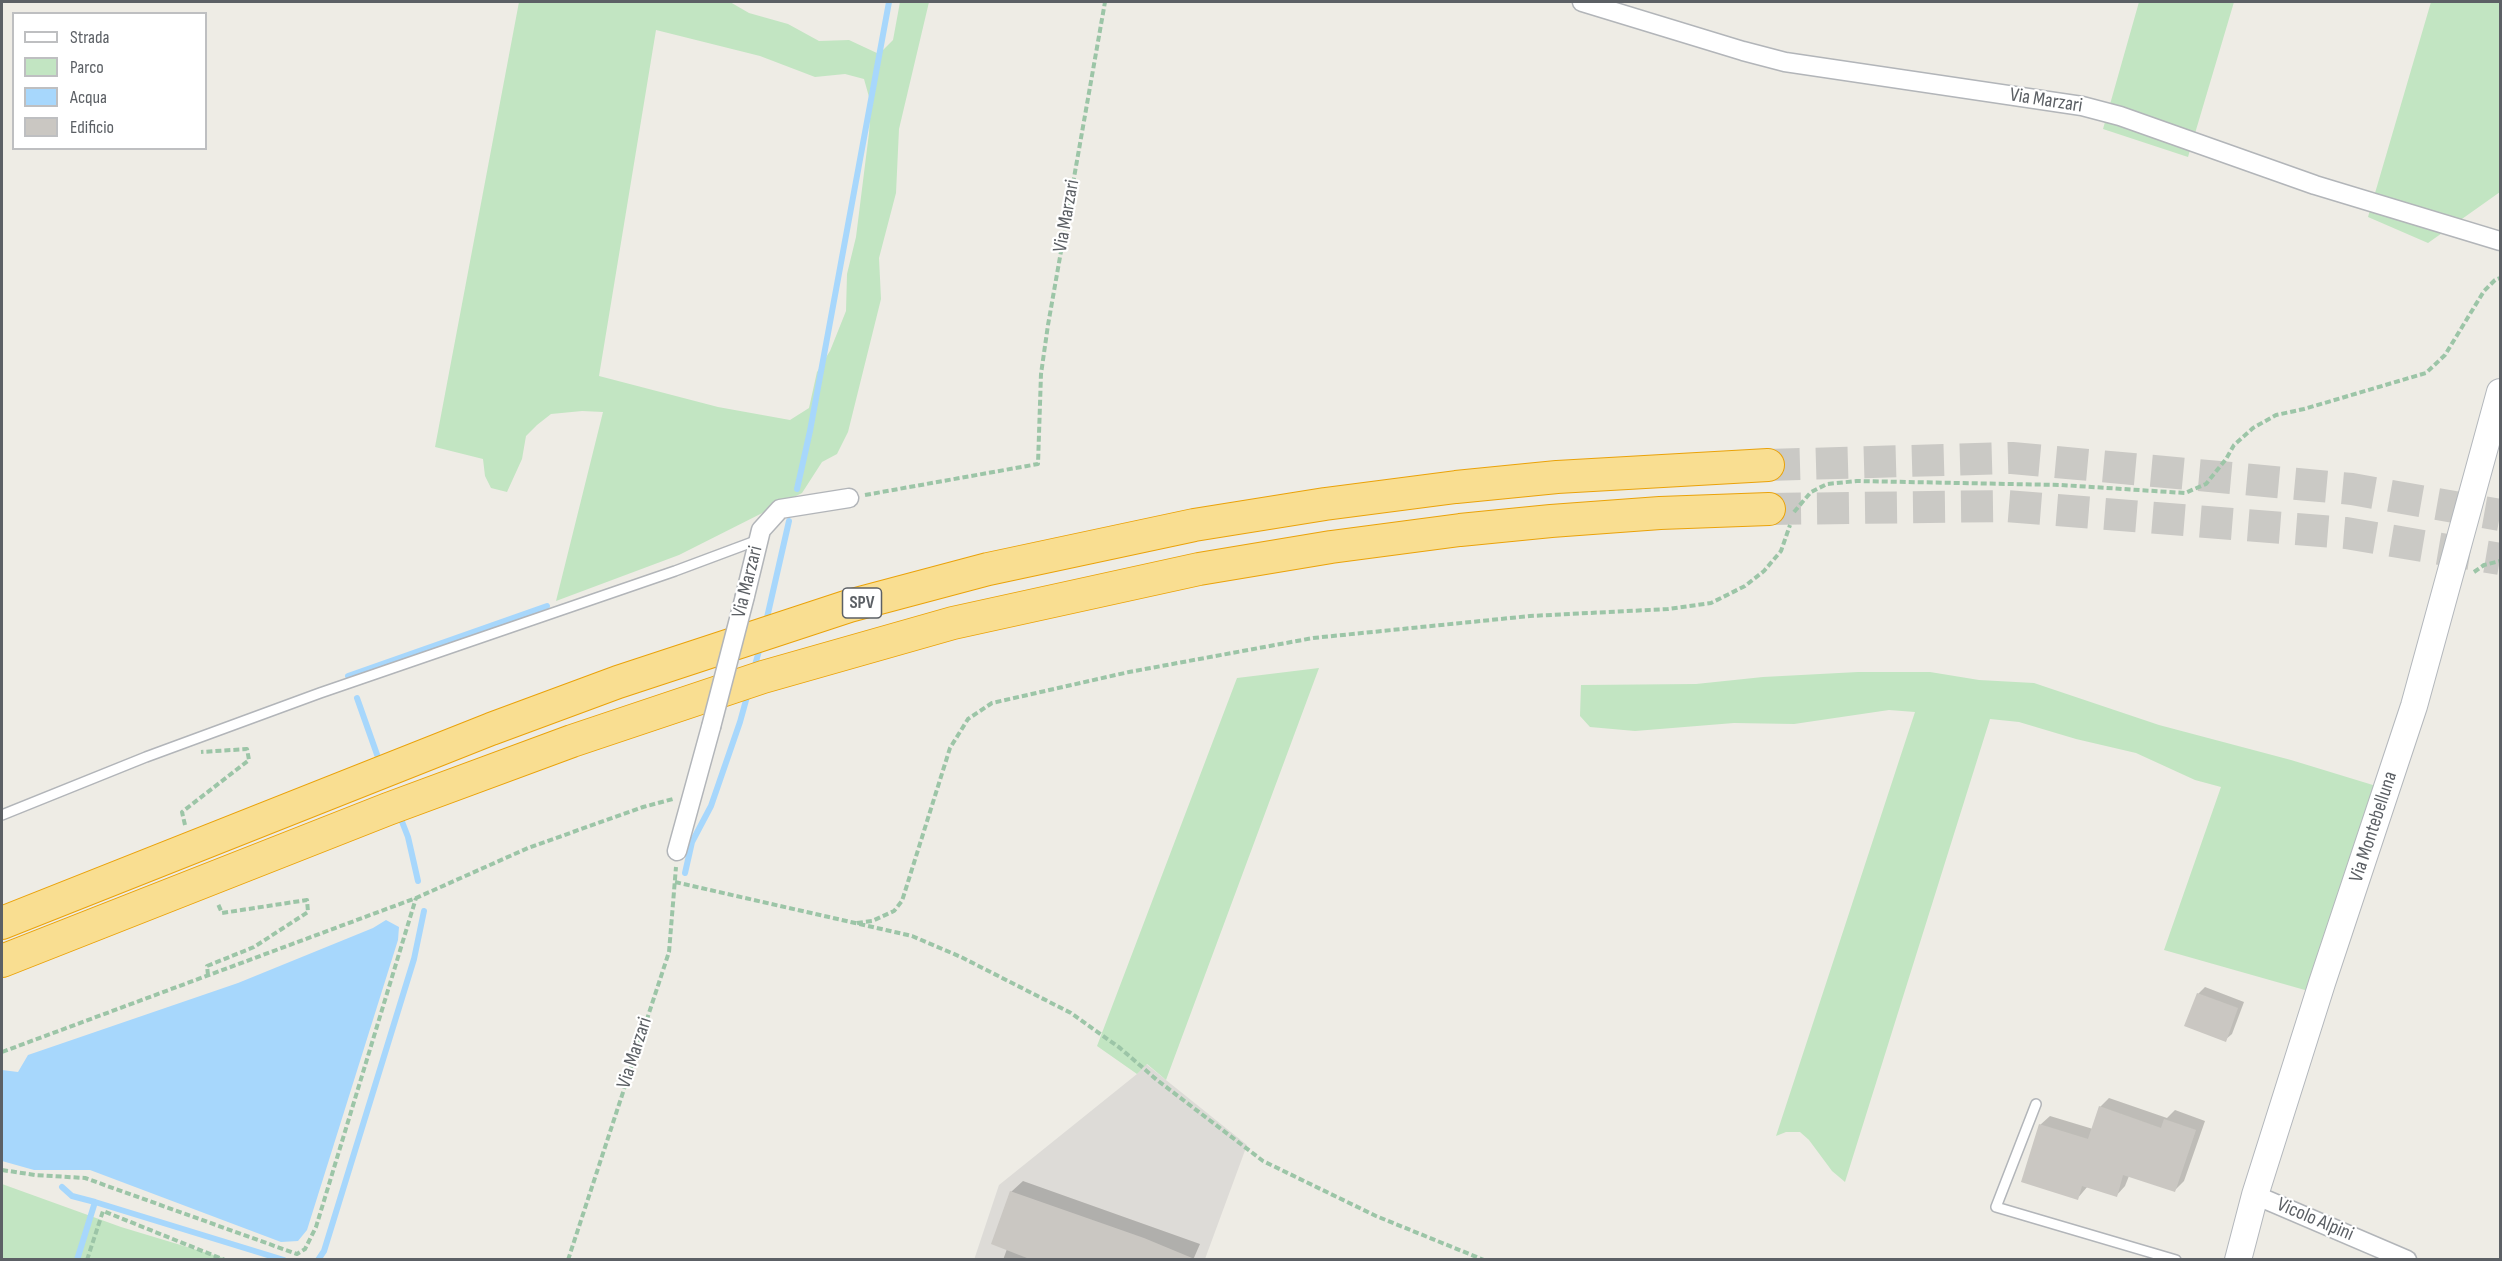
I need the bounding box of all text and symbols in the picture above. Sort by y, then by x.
legend [12,12,207,150]
text: Strada [70,27,109,48]
text: Parco [70,57,104,78]
street label: Via Marzari [2008,83,2084,119]
text: Acqua [70,87,107,108]
text: Edificio [70,117,114,138]
street label: Via Marzari [1049,178,1085,254]
street label: Via Marzari [727,544,769,620]
road number: SPV [842,588,882,618]
street label: Via Montebelluna [2345,769,2403,885]
street label: Via Marzari [612,1014,658,1092]
street label: Vicolo Alpini [2273,1193,2357,1247]

